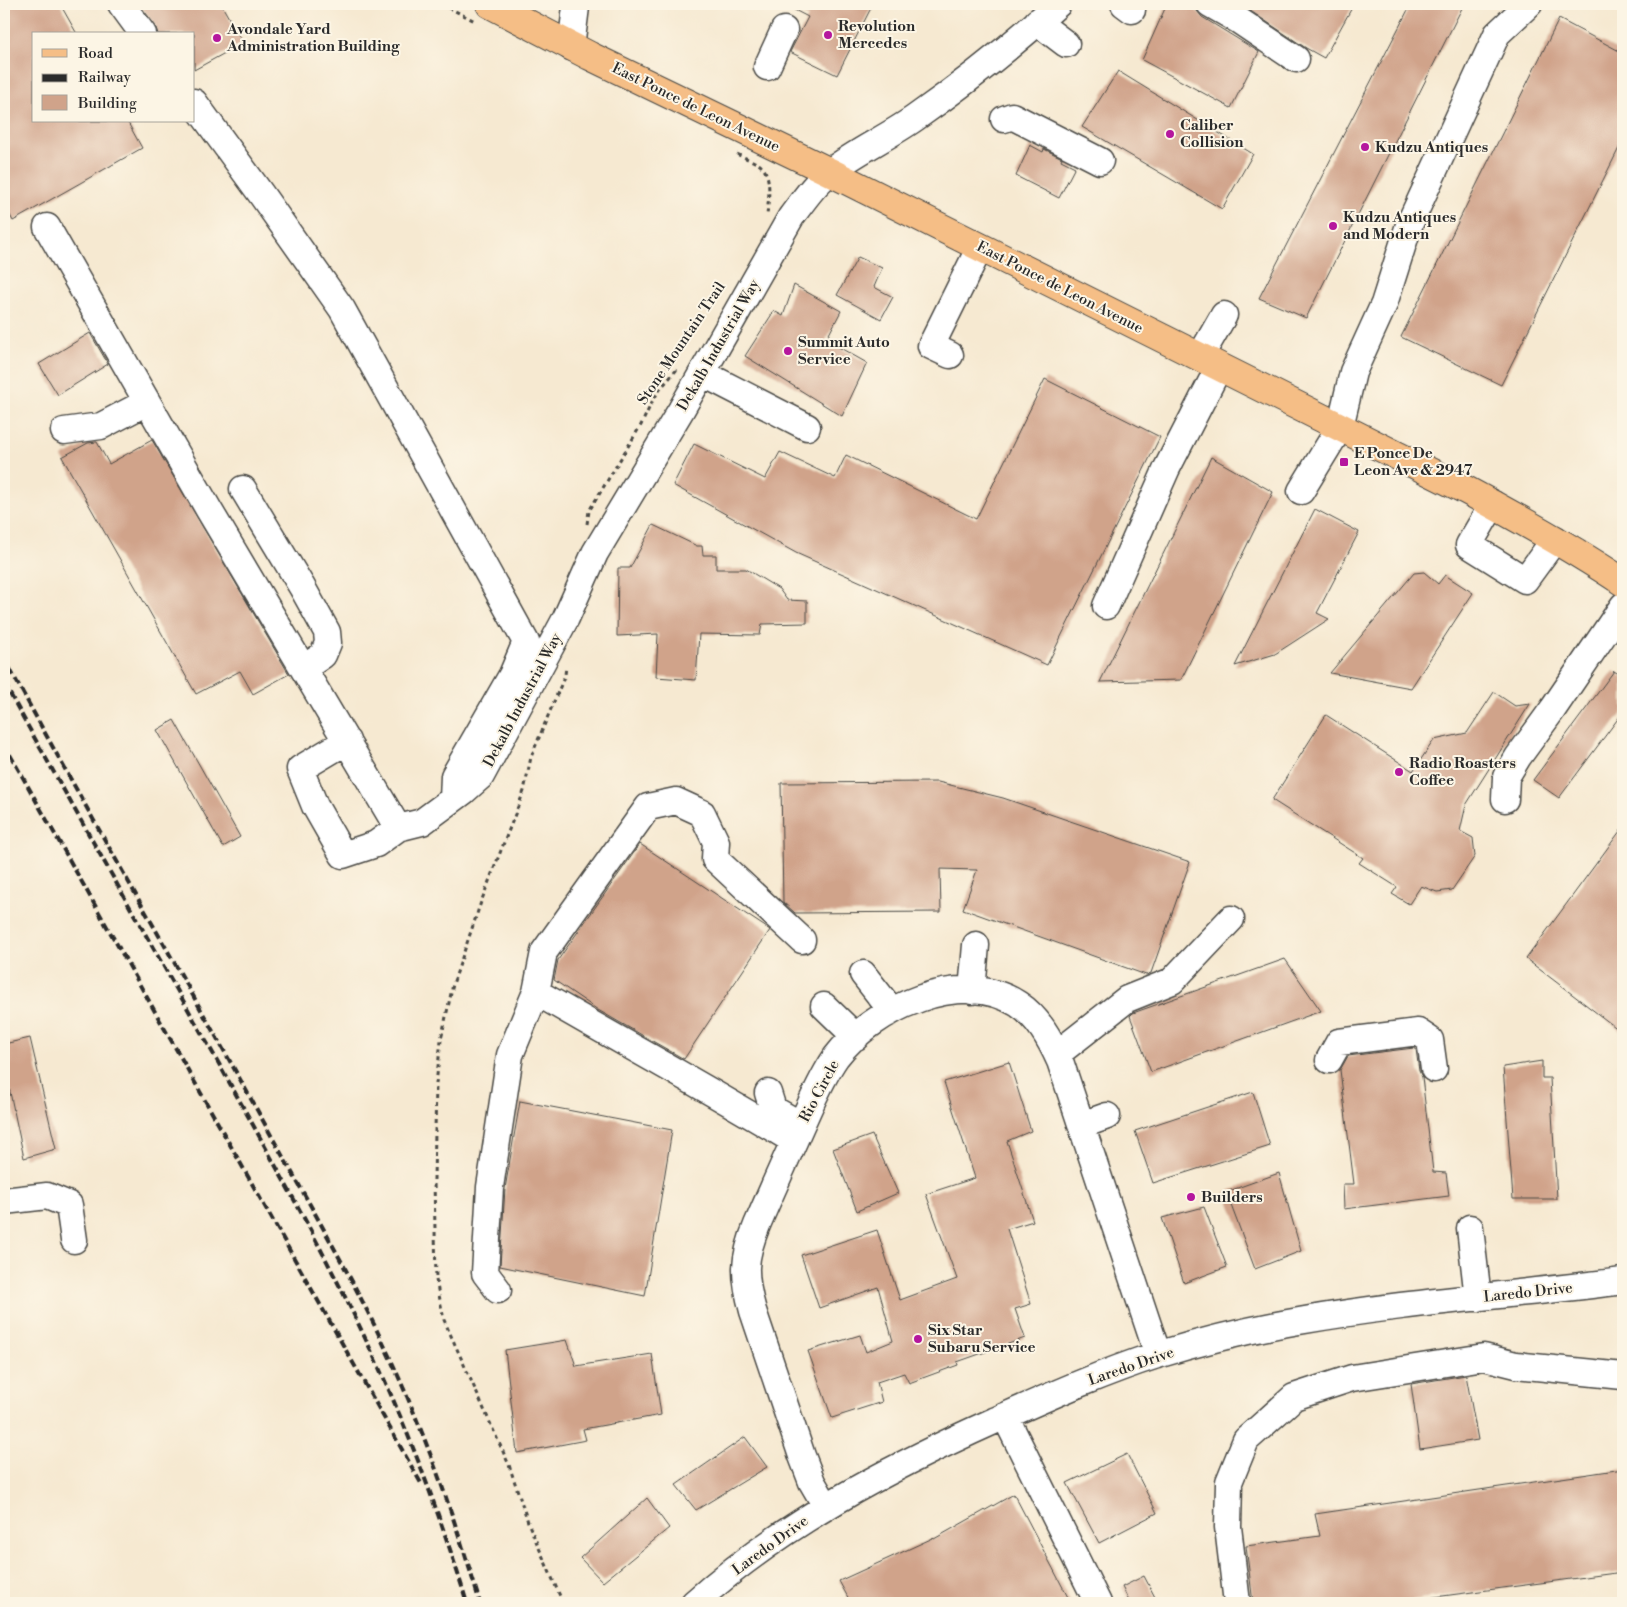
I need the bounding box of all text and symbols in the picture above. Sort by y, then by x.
place label: Revolution Mercedes [838,17,916,53]
place label: Avondale Yard Administration Building [226,20,400,56]
marker: Revolution Mercedes [822,29,834,41]
legend [32,32,195,122]
marker: Avondale Yard Administration Building [211,32,223,44]
text: Road [78,44,113,63]
street label: East Ponce de Leon Avenue [609,58,783,156]
text: Railway [78,68,132,87]
text: Building [77,94,137,113]
place label: Caliber Collision [1180,116,1244,152]
marker: Caliber Collision [1164,128,1176,140]
place label: Kudzu Antiques [1375,138,1488,157]
marker: Kudzu Antiques [1359,141,1371,153]
place label: Kudzu Antiques and Modern [1343,208,1456,244]
marker: Kudzu Antiques and Modern [1327,220,1339,232]
street label: East Ponce de Leon Avenue [973,237,1146,338]
street label: Dekalb Industrial Way [673,275,764,415]
street label: Stone Mountain Trail [633,278,730,408]
place label: Summit Auto Service [798,333,890,369]
marker: Summit Auto Service [782,345,794,357]
place label: E Ponce De Leon Ave & 2947 [1354,444,1472,480]
marker: E Ponce De Leon Ave & 2947 [1338,456,1350,468]
street label: Dekalb Industrial Way [479,629,566,771]
place label: Radio Roasters Coffee [1409,754,1516,790]
marker: Radio Roasters Coffee [1393,766,1405,778]
street label: Rio Circle [795,1057,844,1126]
place label: Builders [1201,1188,1263,1207]
marker: Builders [1185,1191,1197,1203]
street label: Laredo Drive [1482,1278,1574,1307]
place label: Six Star Subaru Service [928,1321,1036,1357]
marker: Six Star Subaru Service [912,1333,924,1345]
street label: Laredo Drive [1086,1343,1177,1390]
street label: Laredo Drive [728,1511,812,1579]

